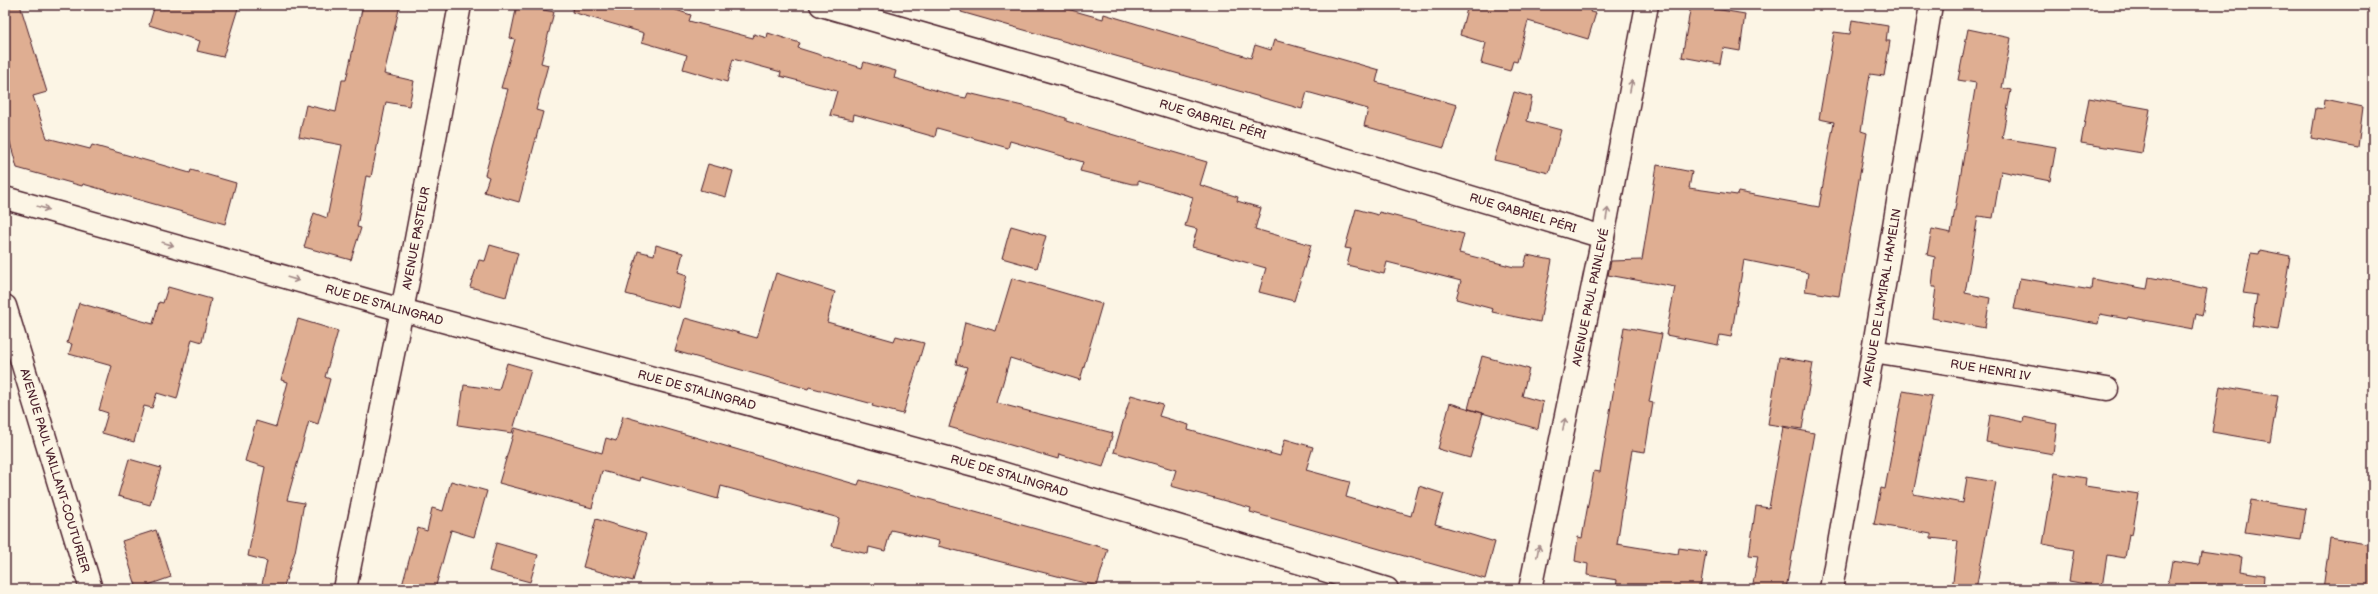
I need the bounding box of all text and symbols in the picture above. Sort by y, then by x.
one-way arrow [1627,80,1635,93]
street label: RUE GABRIEL PÉRI [1157,96,1268,143]
street label: AVENUE PASTEUR [399,185,433,291]
street label: RUE GABRIEL PÉRI [1468,190,1578,236]
one-way arrow [36,205,49,212]
street label: AVENUE DE L'AMIRAL HAMELIN [1859,207,1904,387]
one-way arrow [1603,208,1611,221]
street label: AVENUE PAUL PAINLEVÉ [1569,227,1612,367]
one-way arrow [161,241,174,248]
one-way arrow [286,276,299,283]
street label: RUE DE STALINGRAD [323,281,445,328]
street label: RUE HENRI IV [1949,356,2032,384]
street label: AVENUE PAUL VAILLANT-COUTURIER [17,367,93,575]
street label: RUE DE STALINGRAD [636,367,758,413]
one-way arrow [1561,417,1569,430]
street label: RUE DE STALINGRAD [949,451,1070,500]
one-way arrow [1534,545,1542,558]

